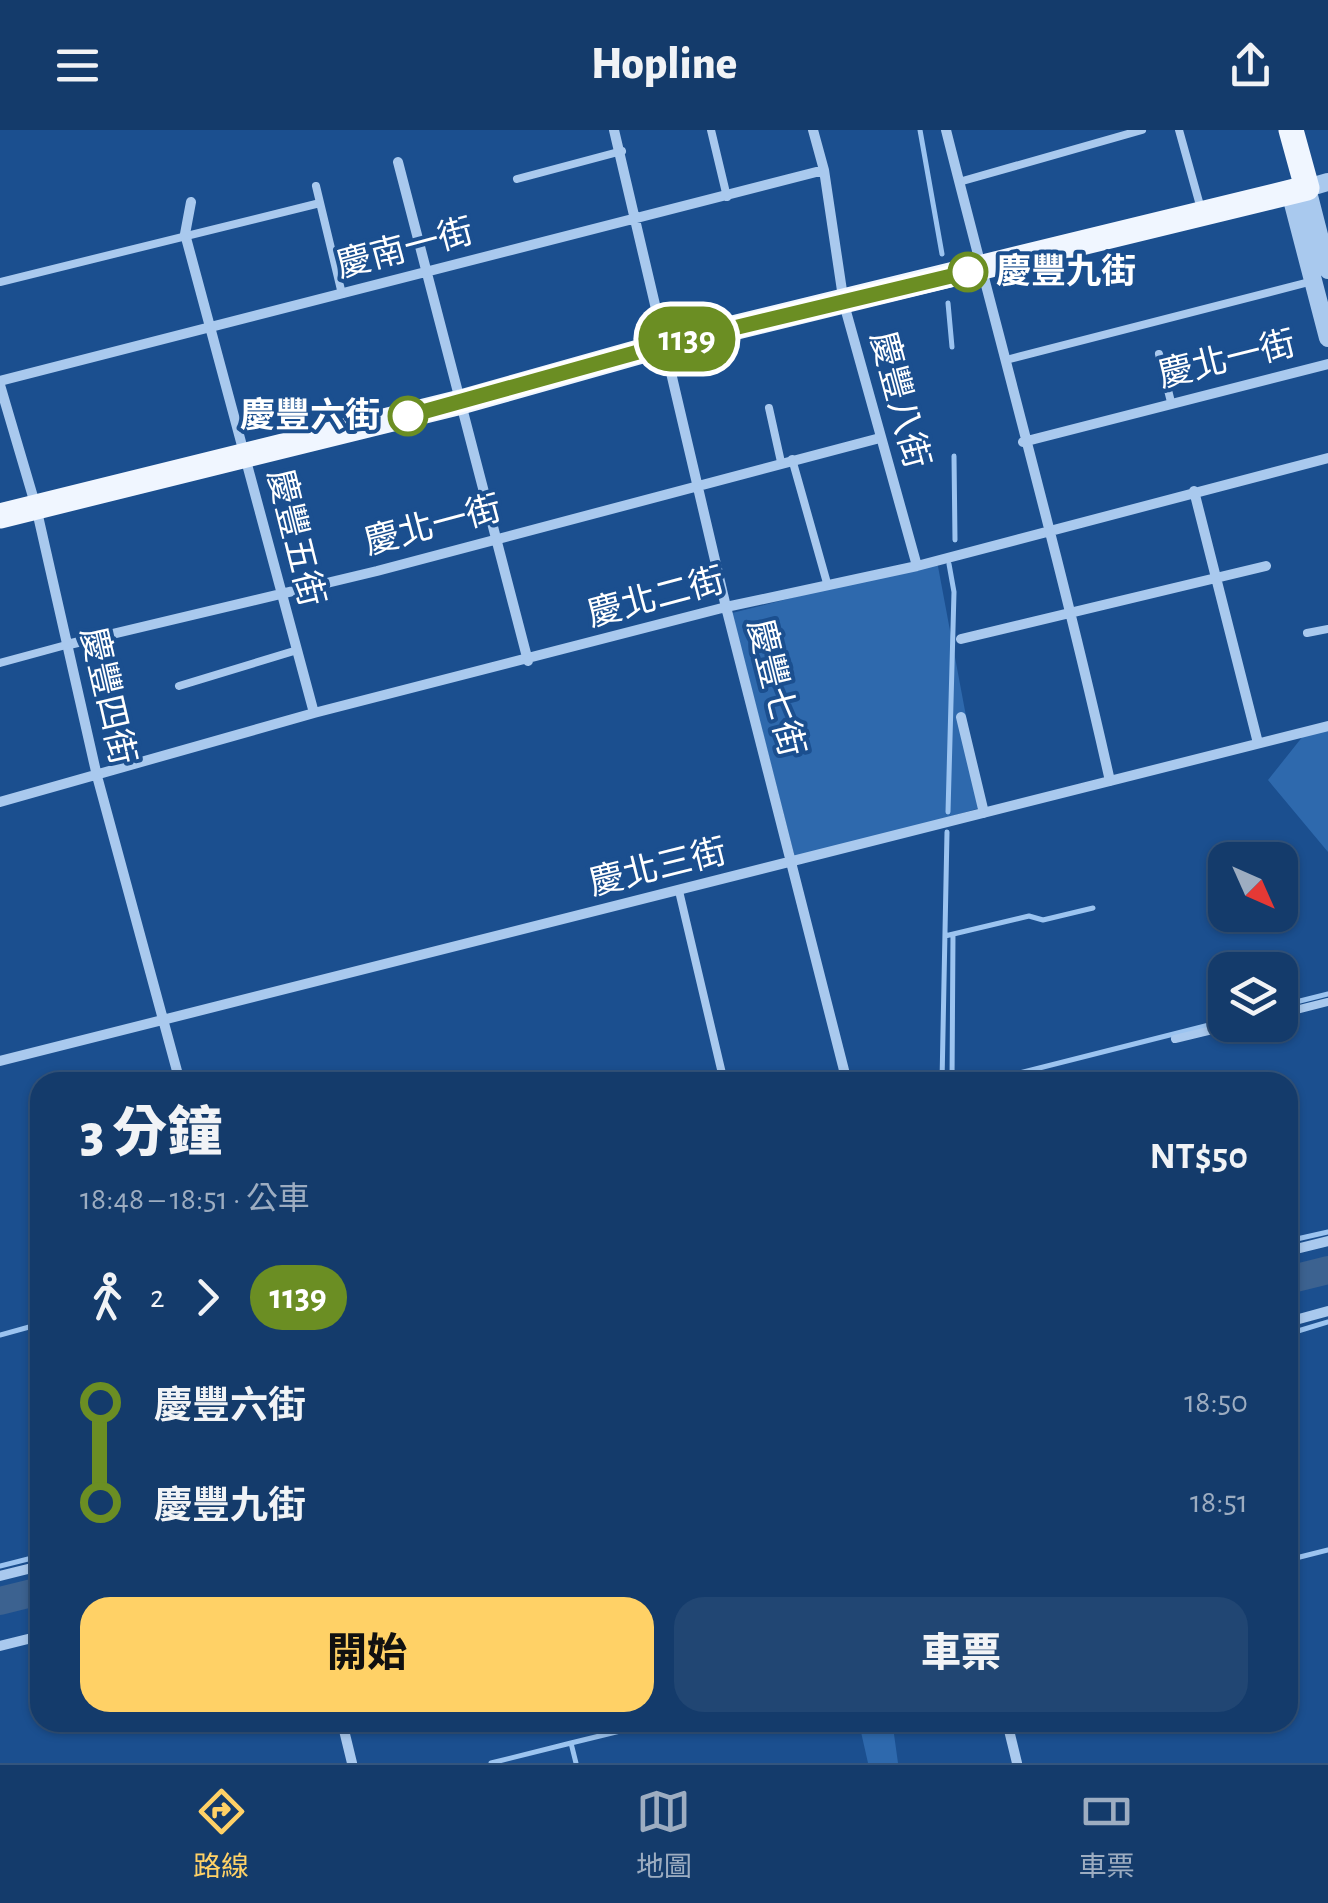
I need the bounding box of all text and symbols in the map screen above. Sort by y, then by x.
icon: menu [50,38,105,93]
icon: share [1223,38,1278,93]
text: Hopline [591,42,737,87]
street label: 慶南一街 [332,212,477,284]
place label: 慶豐九街 [996,252,1136,290]
marker: 慶豐九街 [949,253,987,291]
line badge: 1139 [617,306,757,372]
text: 1139 [658,322,716,357]
street label: 慶北一街 [1154,324,1299,394]
street label: 慶豐八街 [864,327,936,472]
place label: 慶豐六街 [240,396,380,434]
marker: 慶豐六街 [389,397,427,435]
street label: 慶豐五街 [261,465,331,610]
street label: 慶北一街 [360,489,505,561]
street label: 慶北二街 [583,561,728,633]
street label: 慶豐七街 [741,615,811,760]
street label: 慶豐四街 [74,623,142,768]
street label: 慶北三街 [585,832,730,902]
north arrow [1208,842,1298,932]
map controls [1208,842,1298,1042]
button: layers [1208,952,1298,1042]
text: 3 分鐘 [80,1107,222,1162]
text: NT$50 [1149,1138,1248,1176]
text: 18:48 – 18:51 · 公車 [80,1183,310,1215]
icon: walk [80,1270,135,1325]
icon: forward [180,1270,235,1325]
text: 1139 [270,1280,327,1315]
text: 2 [150,1281,165,1313]
text: 18:50 [1184,1386,1248,1418]
text: 慶豐六街 [154,1388,306,1426]
text: 18:51 [1190,1486,1248,1518]
text: 慶豐九街 [154,1488,306,1526]
button: 開始 [80,1597,654,1712]
button: 車票 [674,1597,1248,1712]
tab: 路線 [193,1784,249,1885]
tab: 地圖 [636,1784,692,1885]
tab: 車票 [1079,1784,1135,1885]

